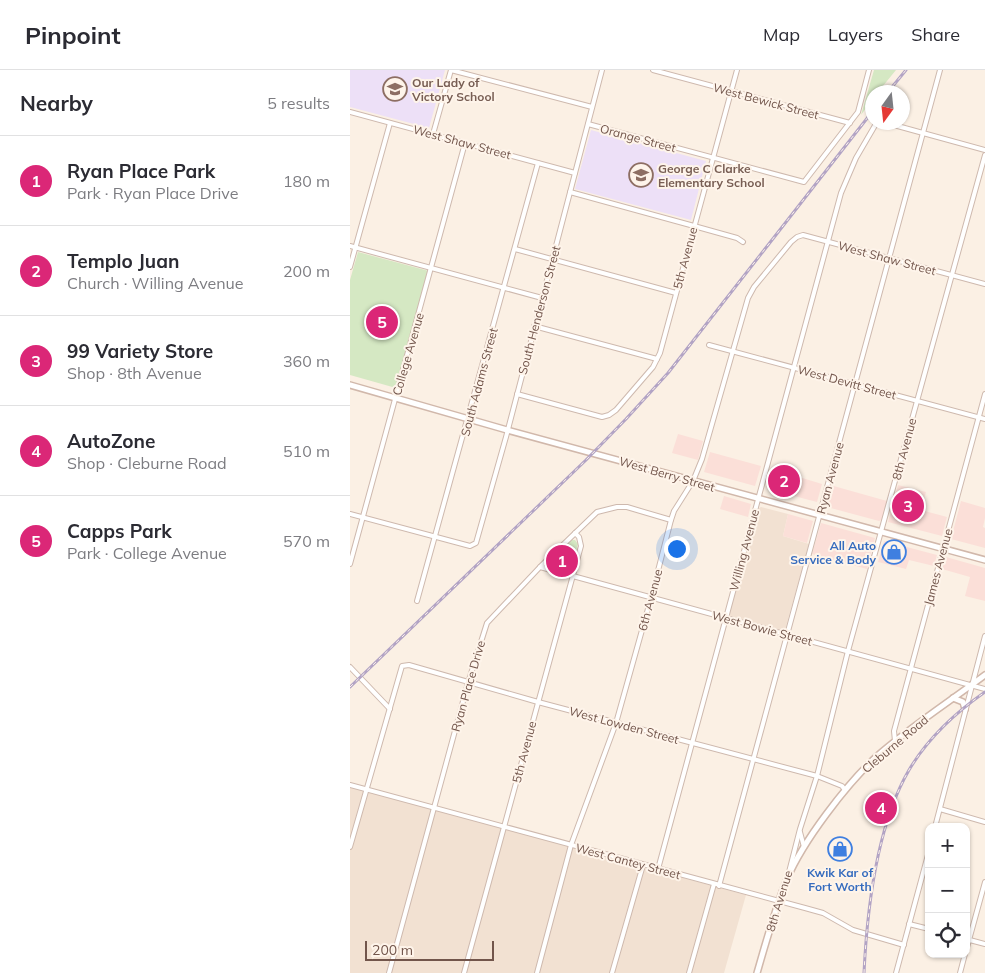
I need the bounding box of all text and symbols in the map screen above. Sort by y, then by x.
text: Pinpoint [25,20,121,50]
text: Map [763,23,800,46]
text: Layers [828,23,883,46]
text: Share [911,23,960,46]
place label: Our Lady of Victory School [411,75,495,104]
school or university icon: Our Lady of Victory School [382,76,408,102]
street label: West Bewick Street [712,80,820,122]
north arrow [865,85,910,130]
text: Nearby [20,90,93,116]
text: 5 results [267,93,330,113]
street label: Orange Street [598,121,678,155]
street label: West Shaw Street [411,122,513,162]
text: Ryan Place Park [67,159,215,183]
place label: George C Clarke Elementary School [658,161,765,190]
school or university icon: George C Clarke Elementary School [628,162,654,188]
text: 1 [31,171,41,191]
text: 180 m [283,171,330,191]
text: Park · Ryan Place Drive [67,183,238,203]
street label: 5th Avenue [670,225,700,291]
street label: West Shaw Street [836,238,938,278]
street label: South Henderson Street [515,244,563,376]
text: Templo Juan [67,249,179,273]
text: 2 [31,261,41,281]
text: 200 m [283,261,330,281]
text: Church · Willing Avenue [67,273,244,293]
pin: 5 [366,303,398,341]
street label: College Avenue [389,311,427,397]
street label: South Adams Street [457,326,501,438]
text: 99 Variety Store [67,339,213,363]
text: 3 [31,351,41,371]
text: 360 m [283,351,330,371]
street label: West Devitt Street [796,362,898,402]
text: Shop · 8th Avenue [67,363,202,383]
street label: 8th Avenue [889,416,919,482]
text: AutoZone [67,429,155,453]
street label: Ryan Avenue [813,440,847,516]
text: 4 [31,441,41,461]
text: 510 m [283,441,330,461]
text: Shop · Cleburne Road [67,453,227,473]
street label: West Berry Street [617,453,717,495]
pin: 2 [768,462,800,500]
pin: 3 [892,487,924,525]
street label: Willing Avenue [726,508,762,592]
text: Capps Park [67,519,172,543]
street label: James Avenue [921,527,955,607]
text: 5 [31,531,41,551]
text: 570 m [283,531,330,551]
your location [664,536,690,562]
place label: All Auto Service & Body [790,538,876,567]
shop icon: All Auto Service & Body [881,539,907,565]
pin: 1 [546,542,578,580]
text: Park · College Avenue [67,543,227,563]
street label: 6th Avenue [635,567,665,633]
street label: West Bowie Street [710,607,814,649]
street label: Ryan Place Drive [448,639,488,733]
street label: West Lowden Street [567,703,681,747]
street label: Cleburne Road [859,712,931,776]
street label: 5th Avenue [509,719,539,785]
pin: 4 [865,789,897,827]
map controls [925,823,970,958]
button: + [925,823,970,868]
shop icon: Kwik Kar of Fort Worth [827,836,853,862]
street label: West Cantey Street [574,840,682,882]
place label: Kwik Kar of Fort Worth [807,865,874,894]
button: − [925,868,970,913]
street label: 8th Avenue [763,869,795,933]
button: locate [925,913,970,958]
scale bar [365,938,494,961]
text: 200 m [372,941,413,959]

